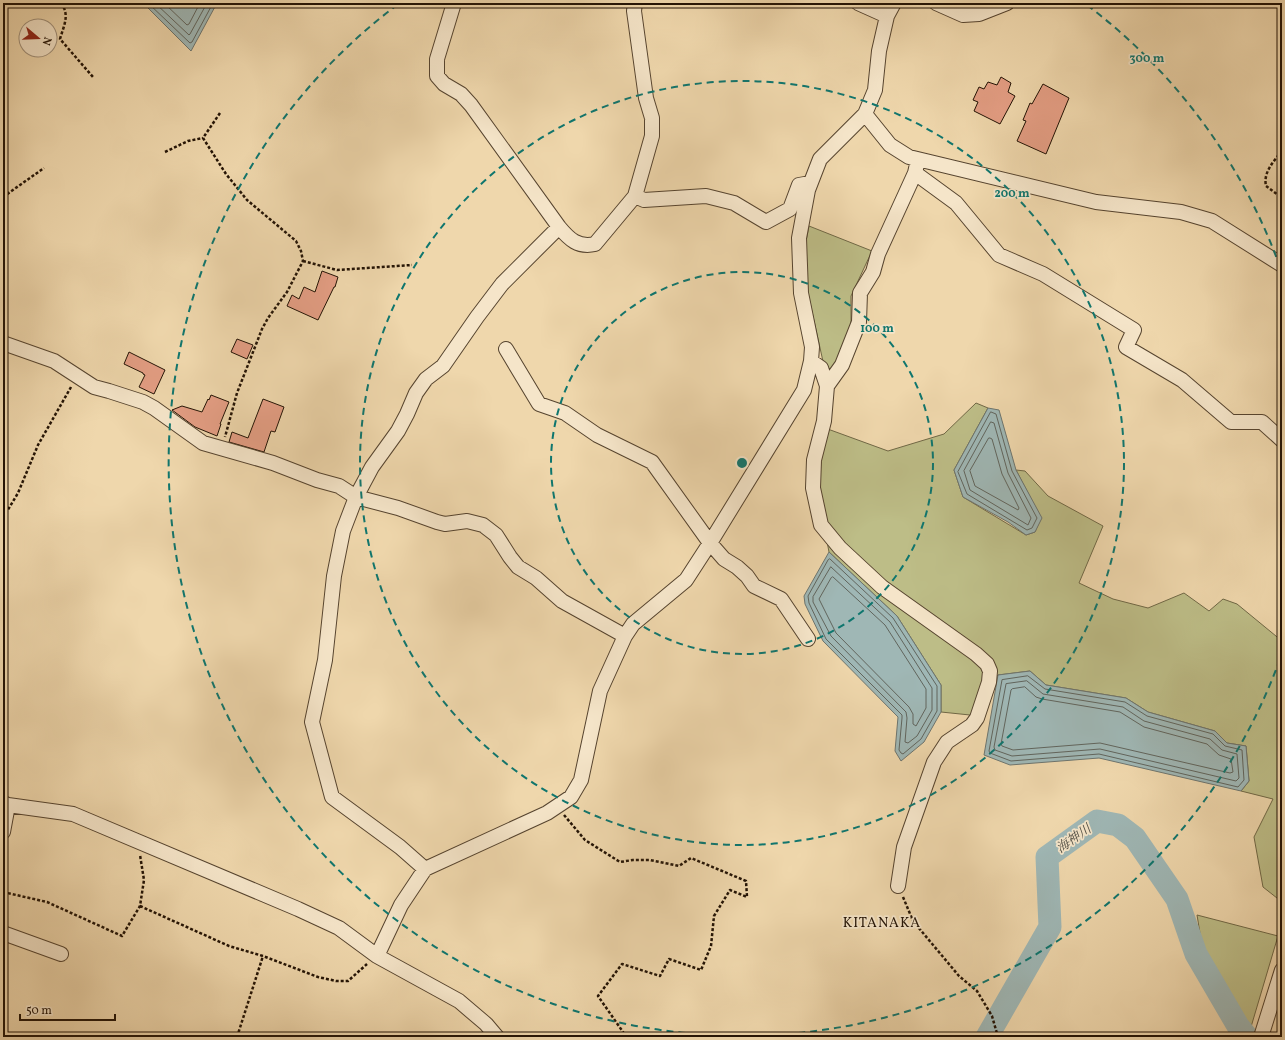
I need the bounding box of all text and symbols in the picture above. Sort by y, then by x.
north arrow [18,18,58,58]
text: N [38,35,54,47]
text: 300 m [1130,51,1165,67]
text: 200 m [994,186,1030,202]
text: 100 m [860,321,894,337]
centre of rings [735,456,749,470]
water label: 海神川 [1053,820,1097,858]
district label: KITANAKA [843,914,921,933]
scale bar [20,996,115,1022]
text: 50 m [26,1003,52,1019]

